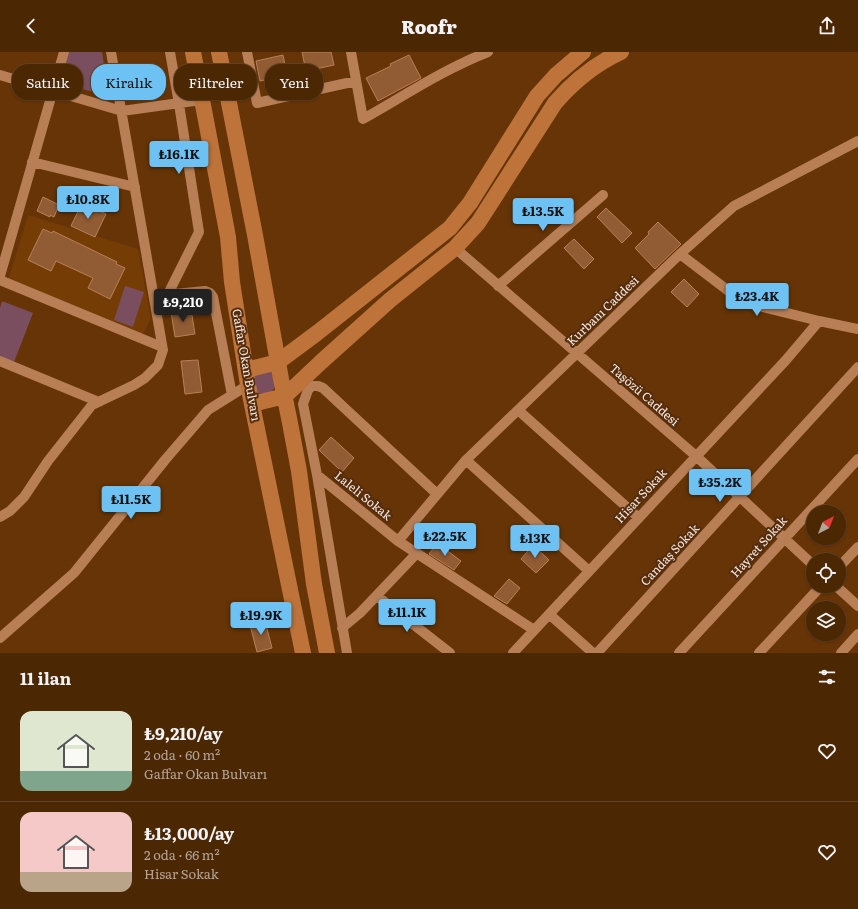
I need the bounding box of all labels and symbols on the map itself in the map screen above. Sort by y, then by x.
pin: ₺16.1K [146,141,212,175]
pin: ₺10.8K [55,186,121,220]
pin: ₺13.5K [510,198,576,232]
street label: Kurbanı Caddesi [562,271,642,349]
pin: ₺23.4K [724,283,790,317]
pin: ₺9,210 [150,289,216,323]
street label: Gaffar Okan Bulvarı [228,307,266,422]
street label: Taşözü Caddesi [606,359,683,430]
street label: Hisar Sokak [610,463,671,527]
street label: Laleli Sokak [331,466,397,525]
pin: ₺35.2K [687,469,753,503]
pin: ₺11.5K [98,486,164,520]
north arrow [806,505,846,545]
street label: Hayret Sokak [726,511,791,581]
street label: Candaş Sokak [636,519,703,589]
pin: ₺22.5K [412,523,478,557]
pin: ₺13K [511,525,559,559]
pin: ₺11.1K [374,599,440,633]
pin: ₺19.9K [228,602,294,636]

